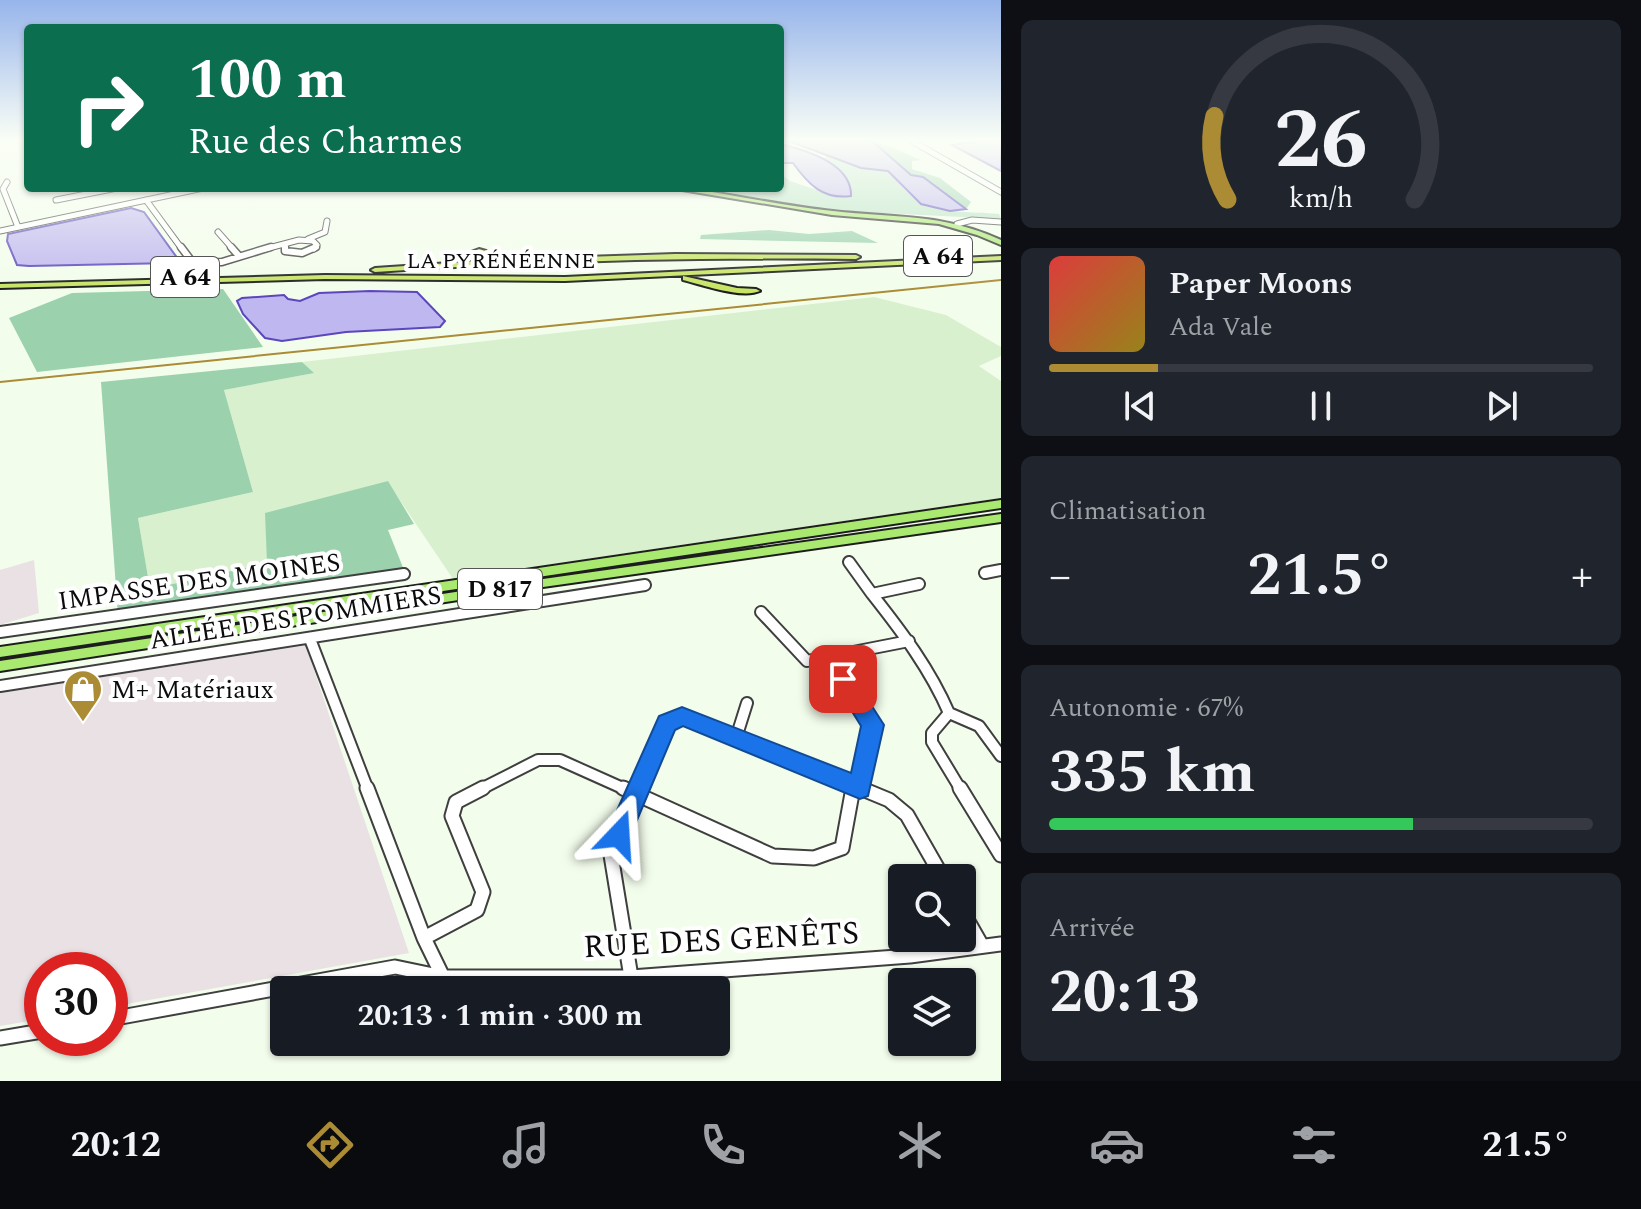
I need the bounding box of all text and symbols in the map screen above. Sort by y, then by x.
text: 100 m [188,38,347,123]
icon: right [56,56,160,160]
text: 26 [1274,78,1368,205]
text: Rue des Charmes [188,115,463,170]
text: km/h [1289,177,1353,220]
road number: A 64 [904,236,972,276]
street label: LA PYRÉNÉENNE [407,245,595,278]
road number: A 64 [151,257,219,297]
text: Paper Moons [1169,261,1353,307]
text: Ada Vale [1169,307,1272,347]
icon: previous [1118,384,1162,428]
icon: pause [1299,384,1343,428]
icon: next [1480,384,1524,428]
text: Climatisation [1049,491,1206,531]
text: 21.5° [1247,530,1395,622]
street label: IMPASSE DES MOINES [55,542,343,622]
text: − [1049,543,1071,610]
text: + [1571,543,1593,610]
road number: D 817 [458,569,542,609]
street label: ALLÉE DES POMMIERS [146,575,444,661]
pin [809,645,877,713]
icon: arrive [821,657,865,701]
shop icon: M+ Matériaux [62,668,104,723]
place label: M+ Matériaux [111,670,274,710]
text: Autonomie · 67% [1049,688,1243,728]
text: 335 km [1049,727,1255,819]
position arrow [577,793,661,877]
map controls [888,864,976,1056]
button: search [888,864,976,952]
text: Arrivée [1049,908,1135,948]
street label: RUE DES GENÊTS [582,909,860,972]
text: 20:13 [1049,947,1200,1039]
speed limit sign: 30 [24,952,128,1056]
button: layers [888,968,976,1056]
text: 20:13 · 1 min · 300 m [357,993,643,1039]
icon: directions [302,1117,358,1173]
icon: music [498,1117,554,1173]
icon: phone [695,1117,751,1173]
icon: climate [892,1117,948,1173]
icon: car [1089,1117,1145,1173]
icon: filters [1286,1117,1342,1173]
text: 20:12 [70,1118,161,1173]
text: 21.5° [1482,1118,1571,1173]

